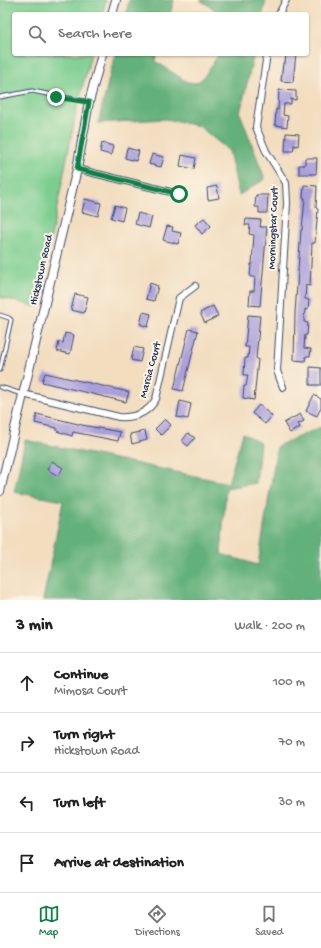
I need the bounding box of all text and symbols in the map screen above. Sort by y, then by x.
search box [12,12,309,56]
icon: search [26,23,48,45]
text: Search here [58,25,132,43]
route end [47,88,65,106]
route start [170,185,188,203]
street label: Morningstar Court [267,185,281,270]
street label: Hickstown Road [28,232,56,306]
street label: Marcia Court [138,339,165,399]
text: 3 min [16,616,53,636]
text: Walk · 200 m [234,619,305,634]
text: Continue [54,666,108,684]
icon: ahead [16,672,38,694]
text: 100 m [273,675,305,690]
text: Mimosa Court [54,684,127,699]
text: Turn right [54,726,114,744]
icon: right [16,732,38,754]
text: 70 m [279,735,305,750]
text: Hickstown Road [54,744,139,759]
icon: left [16,792,38,814]
text: Turn left [54,794,105,812]
text: 30 m [279,795,305,810]
icon: arrive [16,852,38,874]
text: Arrive at destination [54,854,184,872]
tab: Map [38,903,60,939]
tab: Directions [135,903,180,939]
tab: Saved [255,903,283,939]

